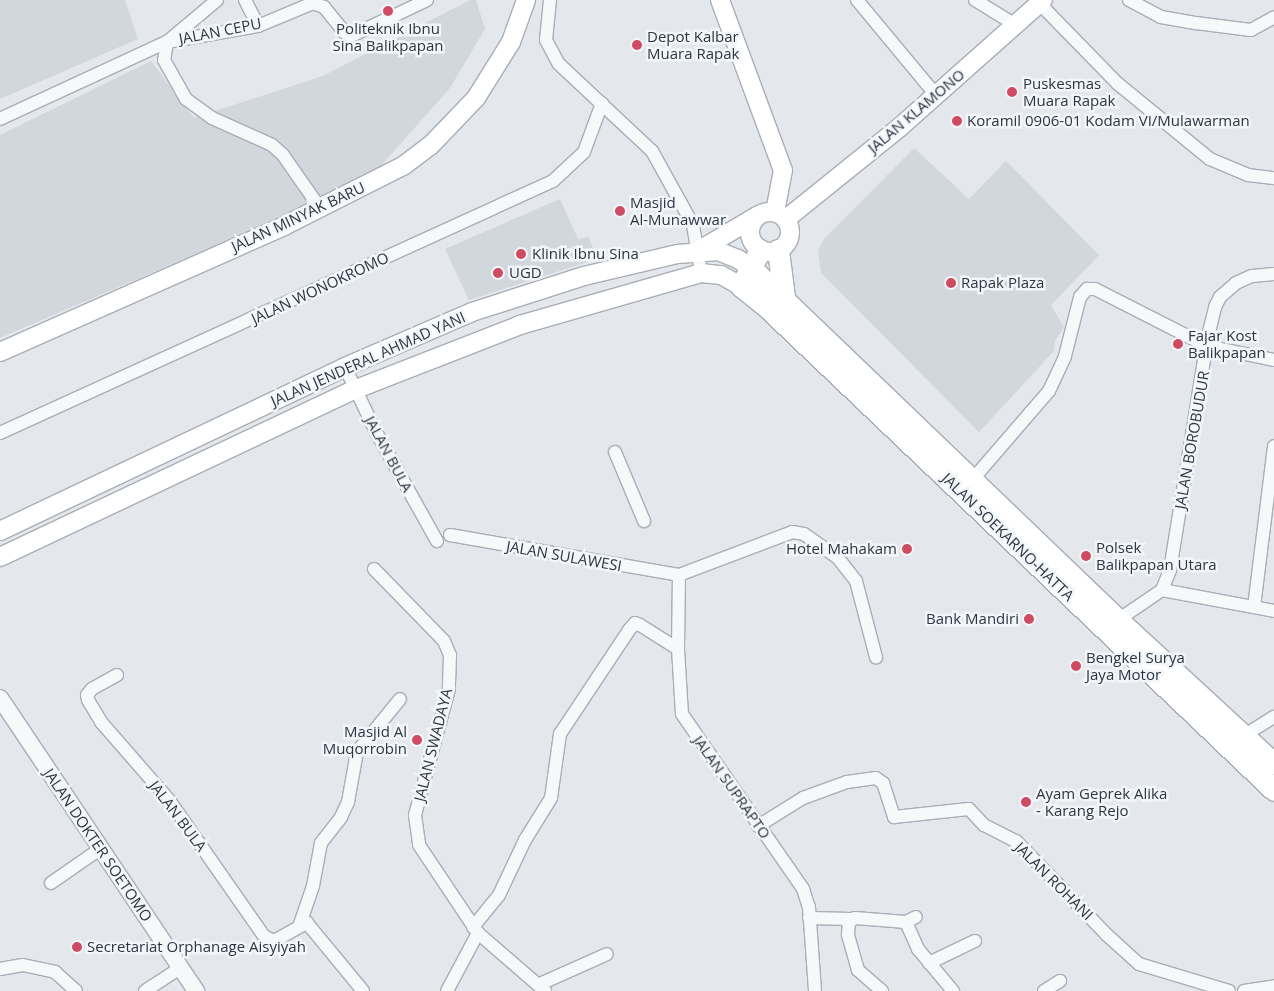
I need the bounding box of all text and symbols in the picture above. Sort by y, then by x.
marker: Politeknik Ibnu Sina Balikpapan [382,5,394,17]
street label: JALAN CEPU [177,14,263,48]
place label: Politeknik Ibnu Sina Balikpapan [332,19,444,54]
place label: Depot Kalbar Muara Rapak [647,27,739,62]
marker: Depot Kalbar Muara Rapak [631,39,643,51]
street label: JALAN KLAMONO [864,65,968,157]
place label: Puskesmas Muara Rapak [1023,74,1115,109]
marker: Puskesmas Muara Rapak [1005,85,1019,99]
place label: Koramil 0906-01 Kodam VI/Mulawarman [967,112,1250,130]
marker: Koramil 0906-01 Kodam VI/Mulawarman [951,115,963,127]
street label: JALAN MINYAK BARU [228,178,368,256]
place label: Masjid Al-Munawwar [630,193,726,228]
marker: Masjid Al-Munawwar [614,205,626,217]
place label: Klinik Ibnu Sina [532,245,639,263]
marker: Klinik Ibnu Sina [514,247,528,261]
street label: JALAN WONOKROMO [248,248,392,328]
place label: UGD [509,264,542,282]
marker: UGD [491,266,505,280]
place label: Rapak Plaza [961,274,1044,292]
marker: Rapak Plaza [945,277,957,289]
street label: JALAN JENDERAL AHMAD YANI [268,308,468,410]
place label: Fajar Kost Balikpapan [1188,326,1266,361]
marker: Fajar Kost Balikpapan [1172,338,1184,350]
street label: JALAN BOROBUDUR [1171,369,1213,511]
street label: JALAN BULA [361,413,417,495]
street label: JALAN SOEKARNO-HATTA [938,469,1078,605]
street label: JALAN SULAWESI [505,537,623,575]
place label: Polsek Balikpapan Utara [1096,538,1217,573]
place label: Hotel Mahakam [786,540,897,558]
marker: Hotel Mahakam [901,543,913,555]
marker: Polsek Balikpapan Utara [1080,550,1092,562]
place label: Bank Mandiri [926,610,1019,628]
marker: Bank Mandiri [1023,613,1035,625]
place label: Bengkel Surya Jaya Motor [1086,648,1185,683]
marker: Bengkel Surya Jaya Motor [1070,660,1082,672]
street label: JALAN SWADAYA [410,687,456,803]
place label: Masjid Al Muqorrobin [323,722,407,757]
street label: JALAN SUPRAPTO [690,732,774,842]
marker: Masjid Al Muqorrobin [411,734,423,746]
street label: JALAN DOKTER SOETOMO [40,765,156,925]
street label: JALAN BULA [146,777,210,855]
place label: Ayam Geprek Alika - Karang Rejo [1036,784,1167,819]
marker: Ayam Geprek Alika - Karang Rejo [1020,796,1032,808]
street label: JALAN ROHANI [1011,838,1097,924]
place label: Secretariat Orphanage Aisyiyah [87,938,306,956]
marker: Secretariat Orphanage Aisyiyah [71,941,83,953]

